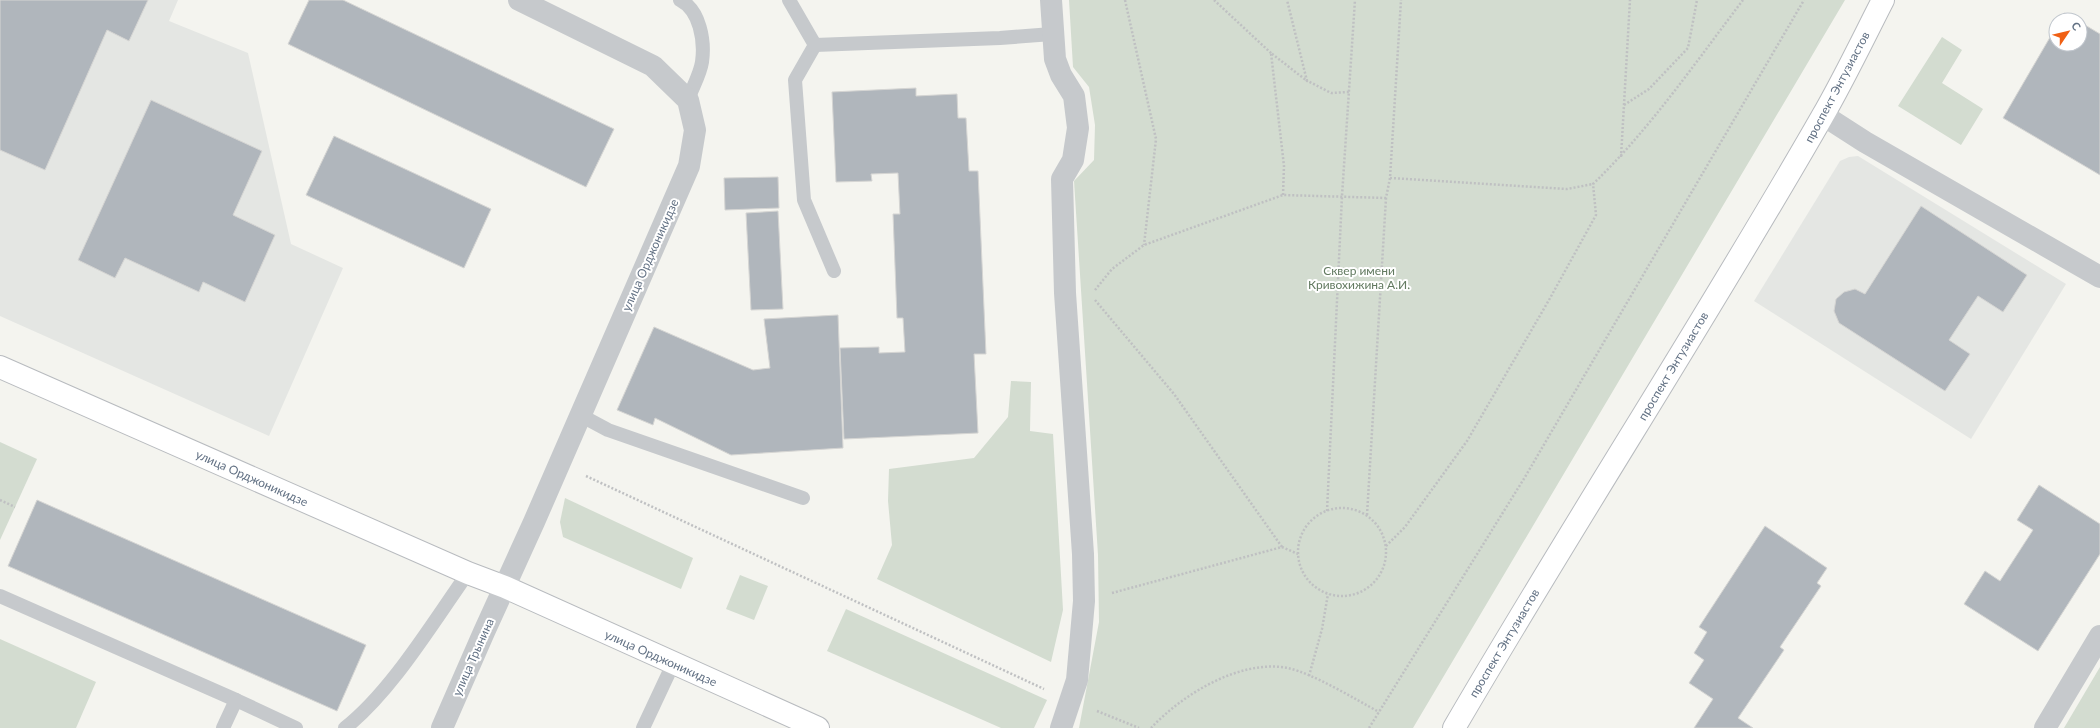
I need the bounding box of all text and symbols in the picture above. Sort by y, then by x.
north arrow [2048,12,2088,52]
text: С [2069,19,2084,33]
street label: проспект Энтузиастов [1801,29,1873,145]
street label: улица Орджоникидзе [619,197,681,313]
park label: Сквер имени Кривохижина А.И. [1308,263,1410,292]
street label: проспект Энтузиастов [1635,309,1711,423]
street label: улица Орджоникидзе [194,447,310,509]
street label: проспект Энтузиастов [1466,586,1542,700]
street label: улица Трынина [449,616,497,698]
street label: улица Орджоникидзе [603,627,719,689]

